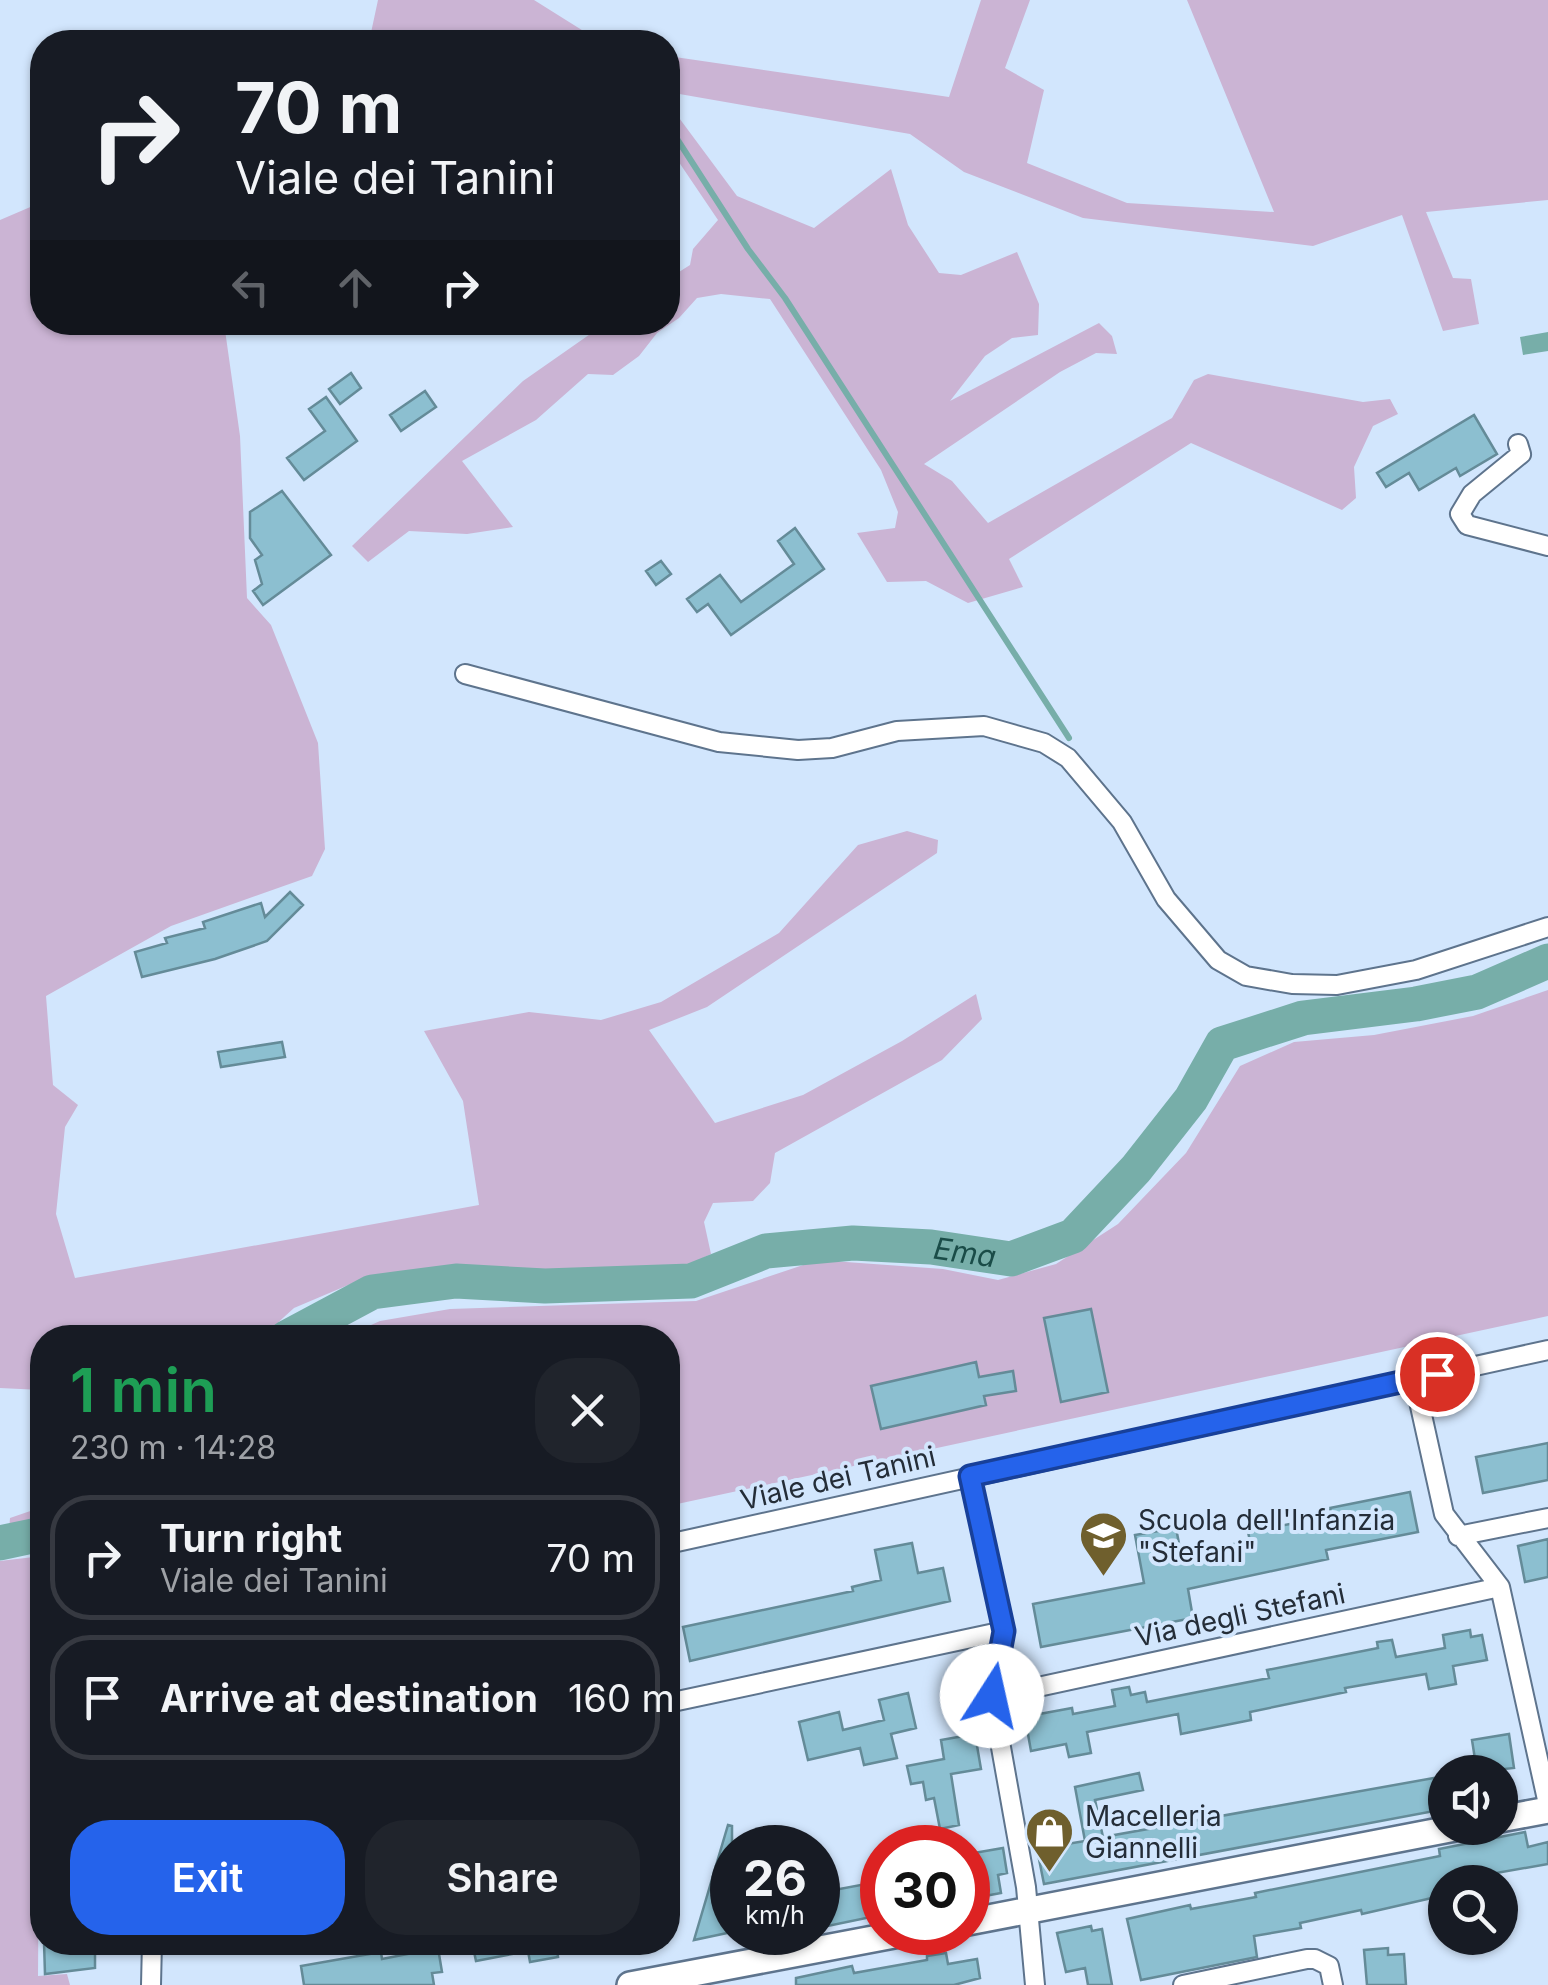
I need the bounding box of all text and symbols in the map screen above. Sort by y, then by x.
text: 70 m [235,65,402,150]
icon: right [70,70,200,200]
text: Viale dei Tanini [235,150,555,205]
icon: left [223,260,278,315]
icon: ahead [328,260,383,315]
icon: right [433,260,488,315]
water label: Ema [931,1230,999,1275]
pin [1395,1332,1480,1417]
icon: arrive [1410,1347,1465,1402]
text: 1 min [70,1354,217,1426]
button: close [535,1358,640,1463]
text: 230 m · 14:28 [70,1428,276,1467]
street label: Viale dei Tanini [737,1439,939,1517]
place label: Scuola dell'Infanzia "Stefani" [1138,1503,1395,1569]
school or university icon: Scuola dell'Infanzia "Stefani" [1077,1510,1129,1578]
text: Turn right [160,1515,342,1561]
icon: right [75,1530,130,1585]
text: 70 m [546,1535,635,1581]
text: Viale dei Tanini [160,1561,388,1600]
street label: Via degli Stefani [1132,1576,1348,1654]
position arrow [940,1644,1044,1748]
icon: arrive [75,1670,130,1725]
text: Arrive at destination [160,1675,538,1721]
text: 160 m [568,1675,675,1721]
map controls [1428,1755,1518,1955]
button: sound [1428,1755,1518,1845]
place label: Macelleria Giannelli [1085,1799,1222,1865]
shop icon: Macelleria Giannelli [1024,1806,1076,1874]
button: Exit [70,1820,345,1935]
button: Share [365,1820,640,1935]
speed limit sign: 30 [860,1825,990,1955]
text: 26 [743,1848,807,1908]
button: search [1428,1865,1518,1955]
text: km/h [745,1900,805,1930]

